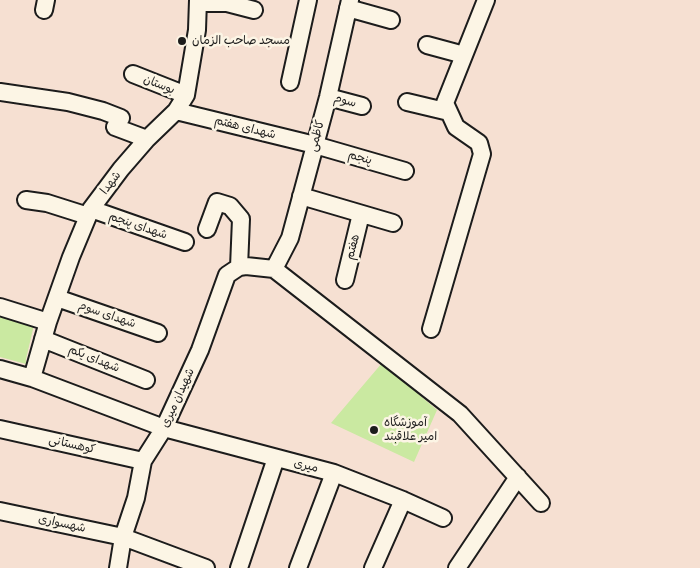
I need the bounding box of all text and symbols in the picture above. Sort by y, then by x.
place label: مسجد صاحب الزمان [192,34,290,48]
marker: مسجد صاحب الزمان [176,35,188,47]
street label: بوستان [141,72,177,98]
street label: سوم [332,91,358,111]
street label: شهدای هفتم [213,113,277,143]
street label: کاظمی [306,119,328,153]
street label: پنجم [346,148,374,168]
street label: شهدا [98,169,124,197]
street label: شهدای پنجم [107,209,169,243]
street label: هفتم [343,233,363,261]
street label: شهدای سوم [76,298,138,332]
street label: شهدای یکم [66,342,122,376]
street label: شهیدان میری [158,366,198,430]
place label: آموزشگاه امیر علاقبند [384,416,437,444]
marker: آموزشگاه امیر علاقبند [368,424,380,436]
street label: کوهستانی [47,433,97,457]
street label: میری [292,456,320,476]
street label: شهسواری [37,512,87,536]

